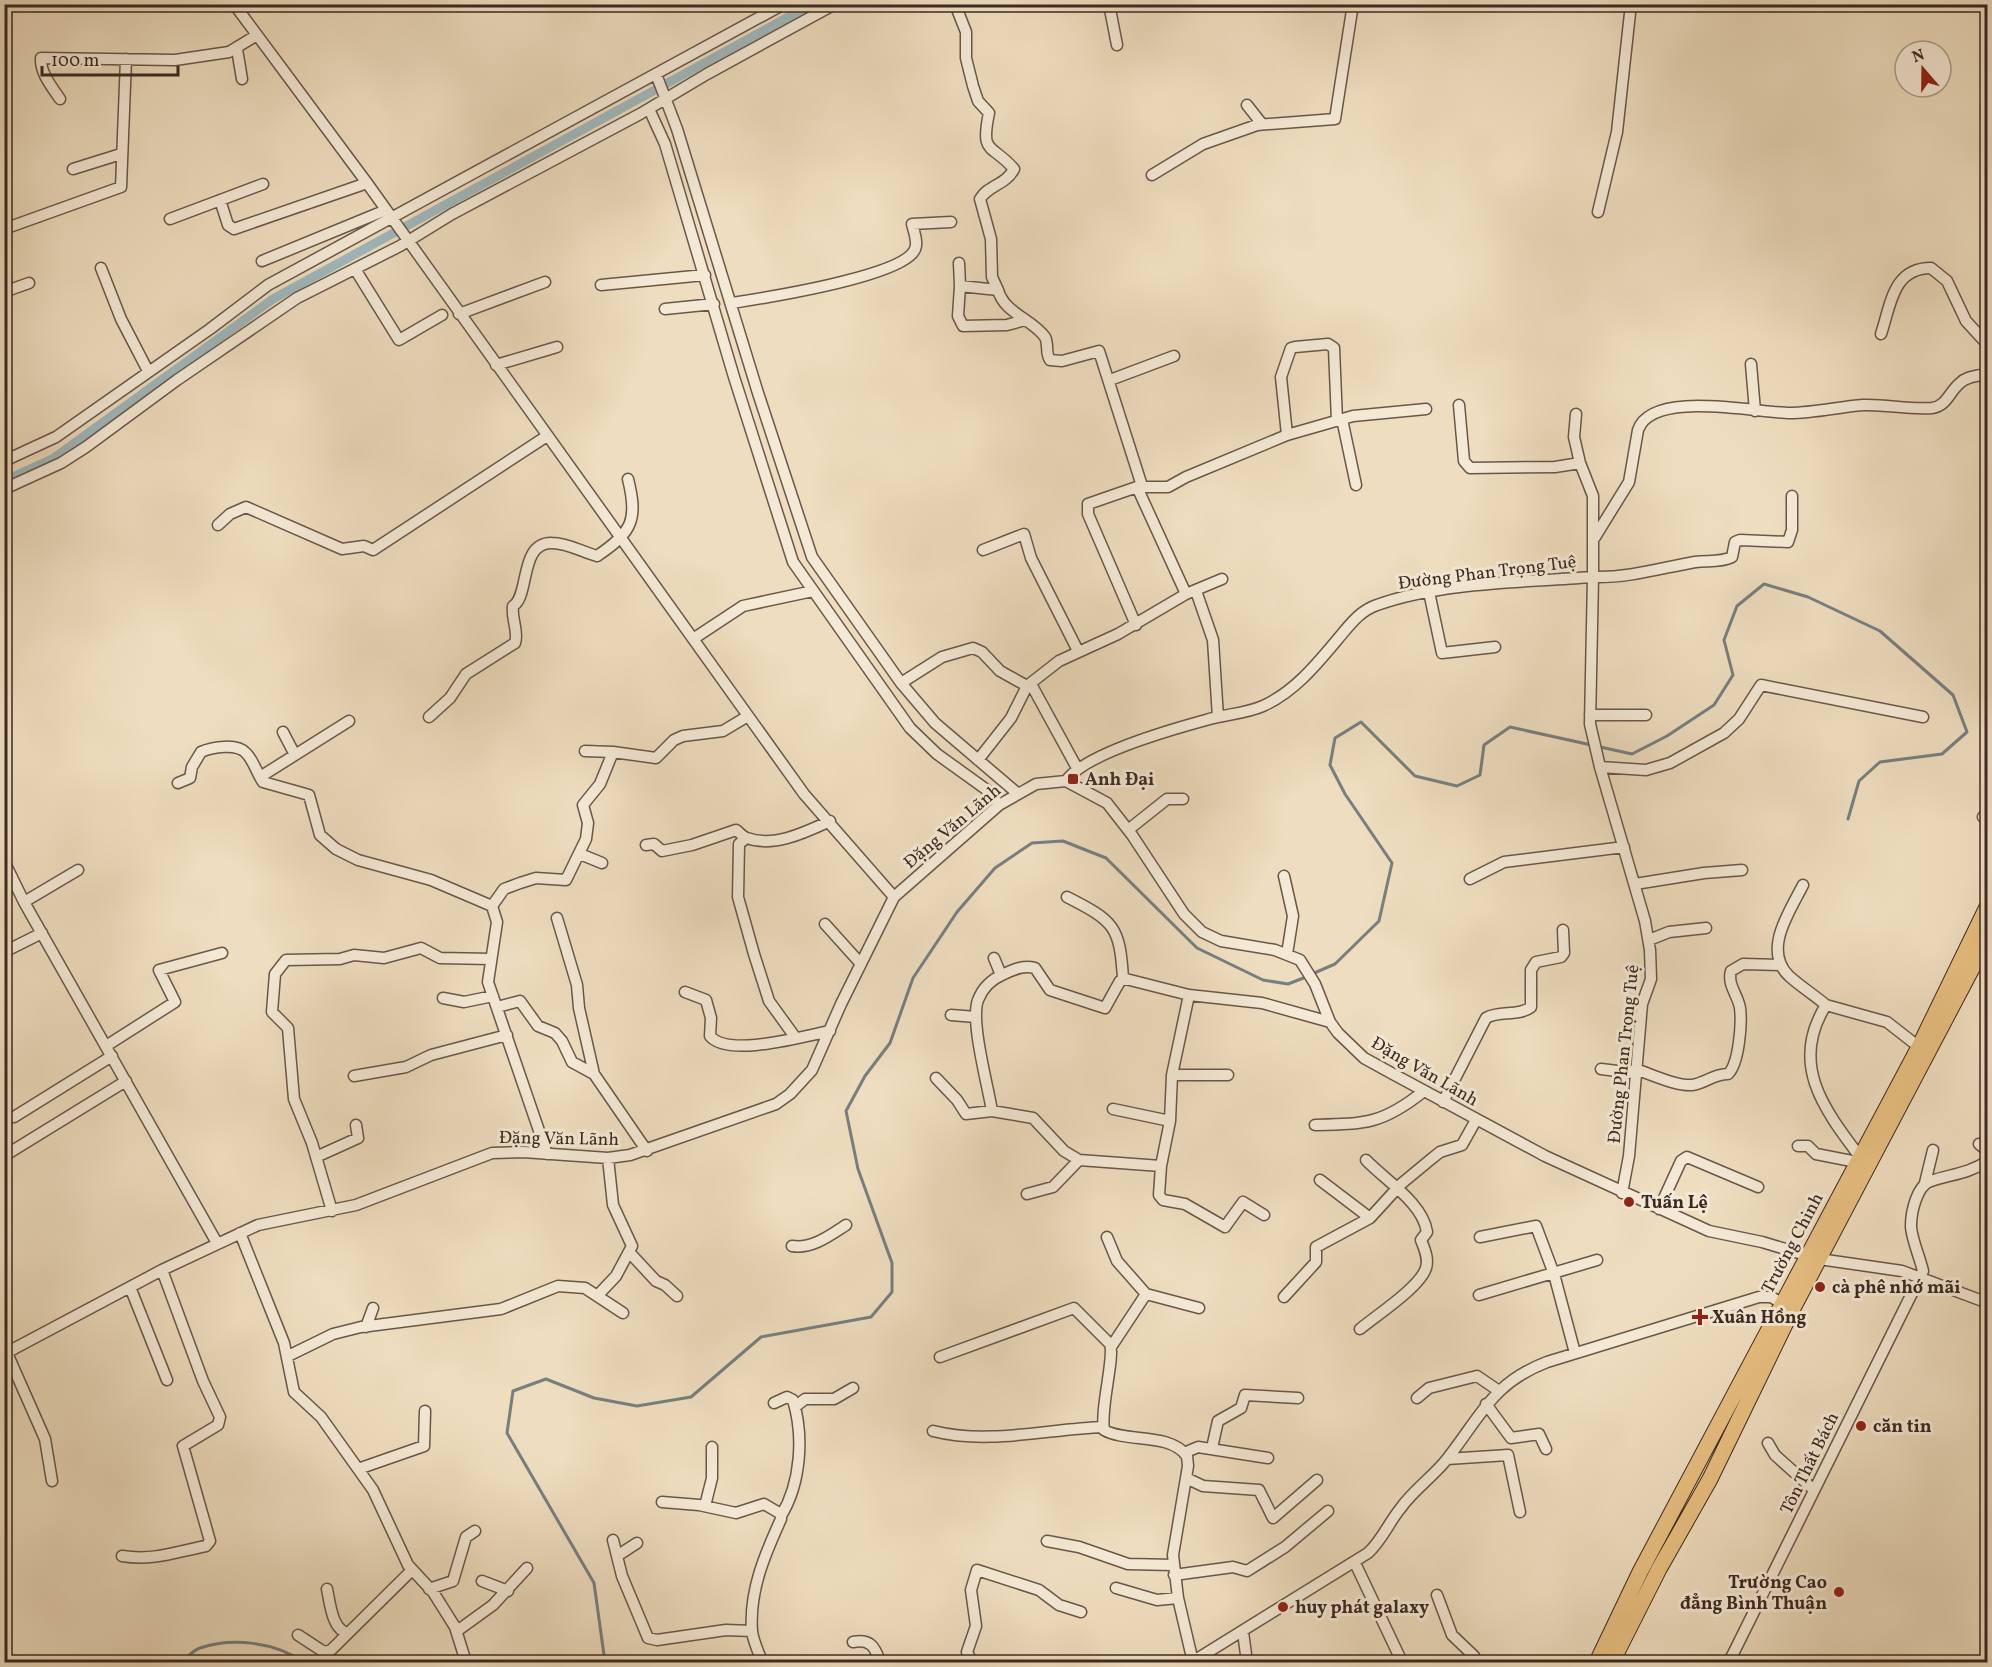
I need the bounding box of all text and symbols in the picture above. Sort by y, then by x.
scale bar [42,39,178,77]
north arrow [1893,39,1953,99]
text: N [1909,44,1928,69]
text: 100 m [51,49,100,74]
street label: Đường Phan Trọng Tuệ [1397,550,1578,597]
place label: Anh Đại [1085,768,1154,793]
marker: Anh Đại [1066,772,1080,786]
street label: Đặng Văn Lãnh [899,779,1007,875]
street label: Đường Phan Trọng Tuệ [1603,964,1646,1145]
street label: Đặng Văn Lãnh [1366,1031,1483,1113]
street label: Đặng Văn Lãnh [499,1126,620,1153]
street label: Trường Chinh [1756,1189,1831,1299]
place label: Tuấn Lệ [1641,1191,1708,1216]
marker: Tuấn Lệ [1622,1195,1636,1209]
place label: cà phê nhớ mãi [1832,1276,1961,1301]
marker: cà phê nhớ mãi [1813,1280,1827,1294]
place label: Xuân Hồng [1712,1306,1807,1331]
marker: Xuân Hồng [1693,1310,1707,1324]
street label: Tôn Thất Bách [1775,1408,1846,1519]
place label: căn tin [1873,1415,1932,1440]
marker: căn tin [1854,1419,1868,1433]
place label: Trường Cao đẳng Bình Thuận [1680,1571,1827,1617]
marker: Trường Cao đẳng Bình Thuận [1832,1585,1846,1599]
place label: huy phát galaxy [1295,1596,1429,1621]
marker: huy phát galaxy [1276,1600,1290,1614]

